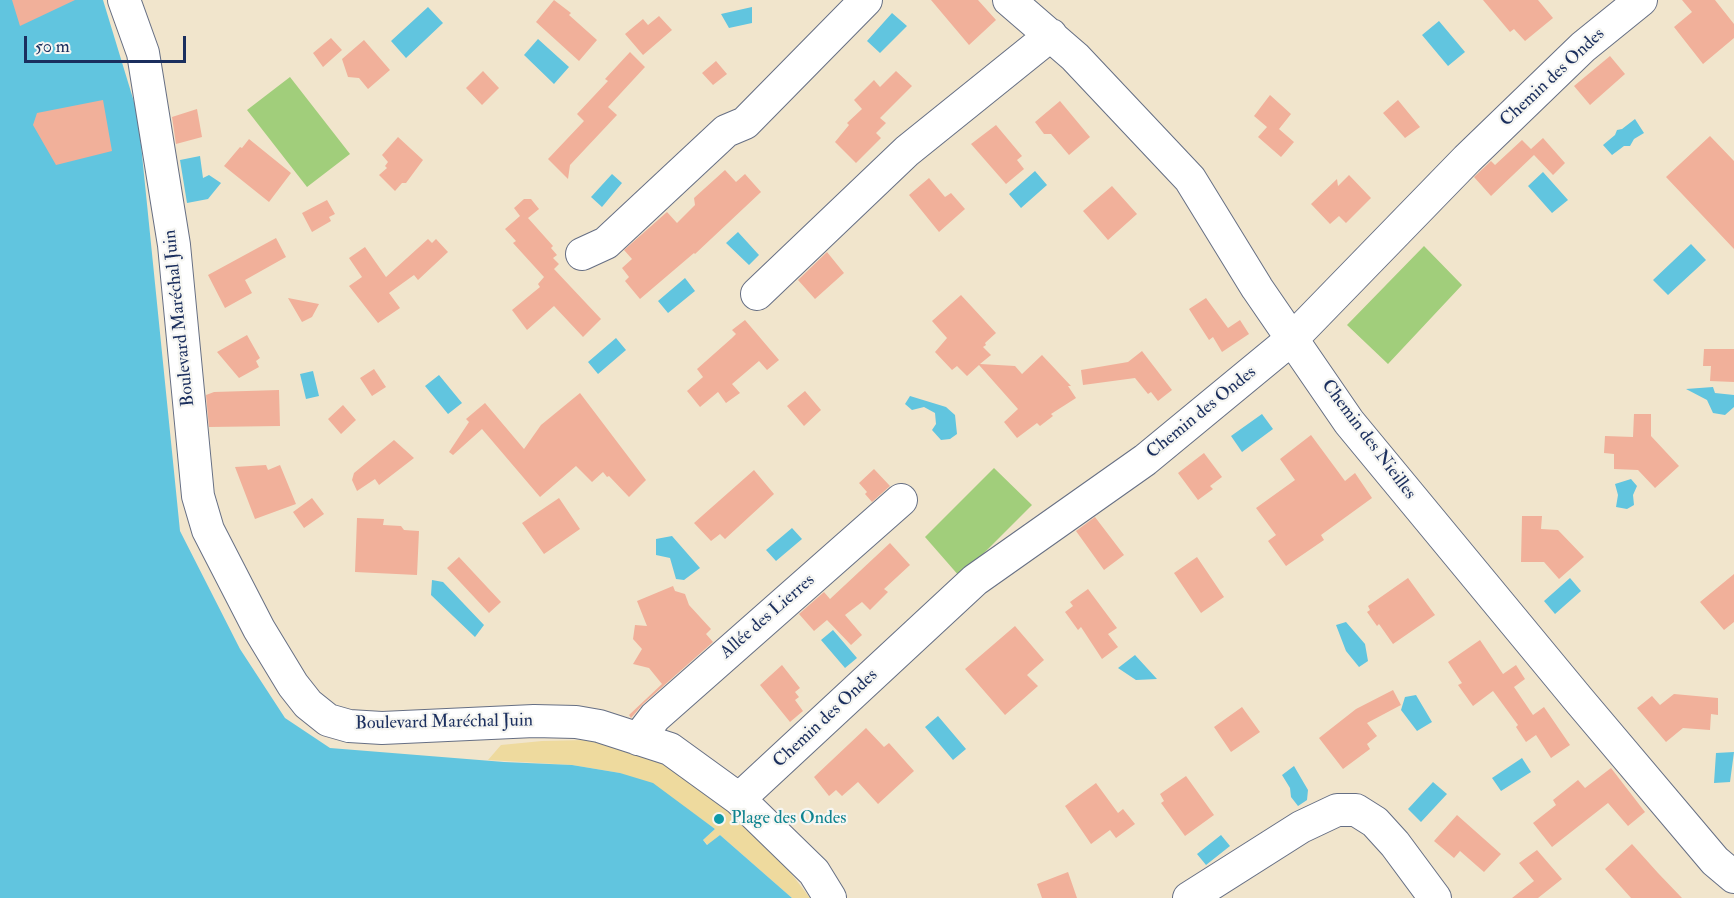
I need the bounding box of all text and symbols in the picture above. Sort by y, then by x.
scale bar [27,24,189,62]
street label: Chemin des Ondes [1496,24,1610,132]
text: 50 m [35,35,70,58]
street label: Boulevard Maréchal Juin [160,228,200,408]
street label: Chemin des Ondes [1143,362,1261,464]
street label: Chemin des Nieilles [1316,376,1420,504]
street label: Allée des Lierres [716,570,820,664]
street label: Chemin des Ondes [769,665,883,773]
street label: Boulevard Maréchal Juin [355,711,533,735]
place label: Plage des Ondes [731,808,846,830]
marker: Plage des Ondes [712,812,726,826]

